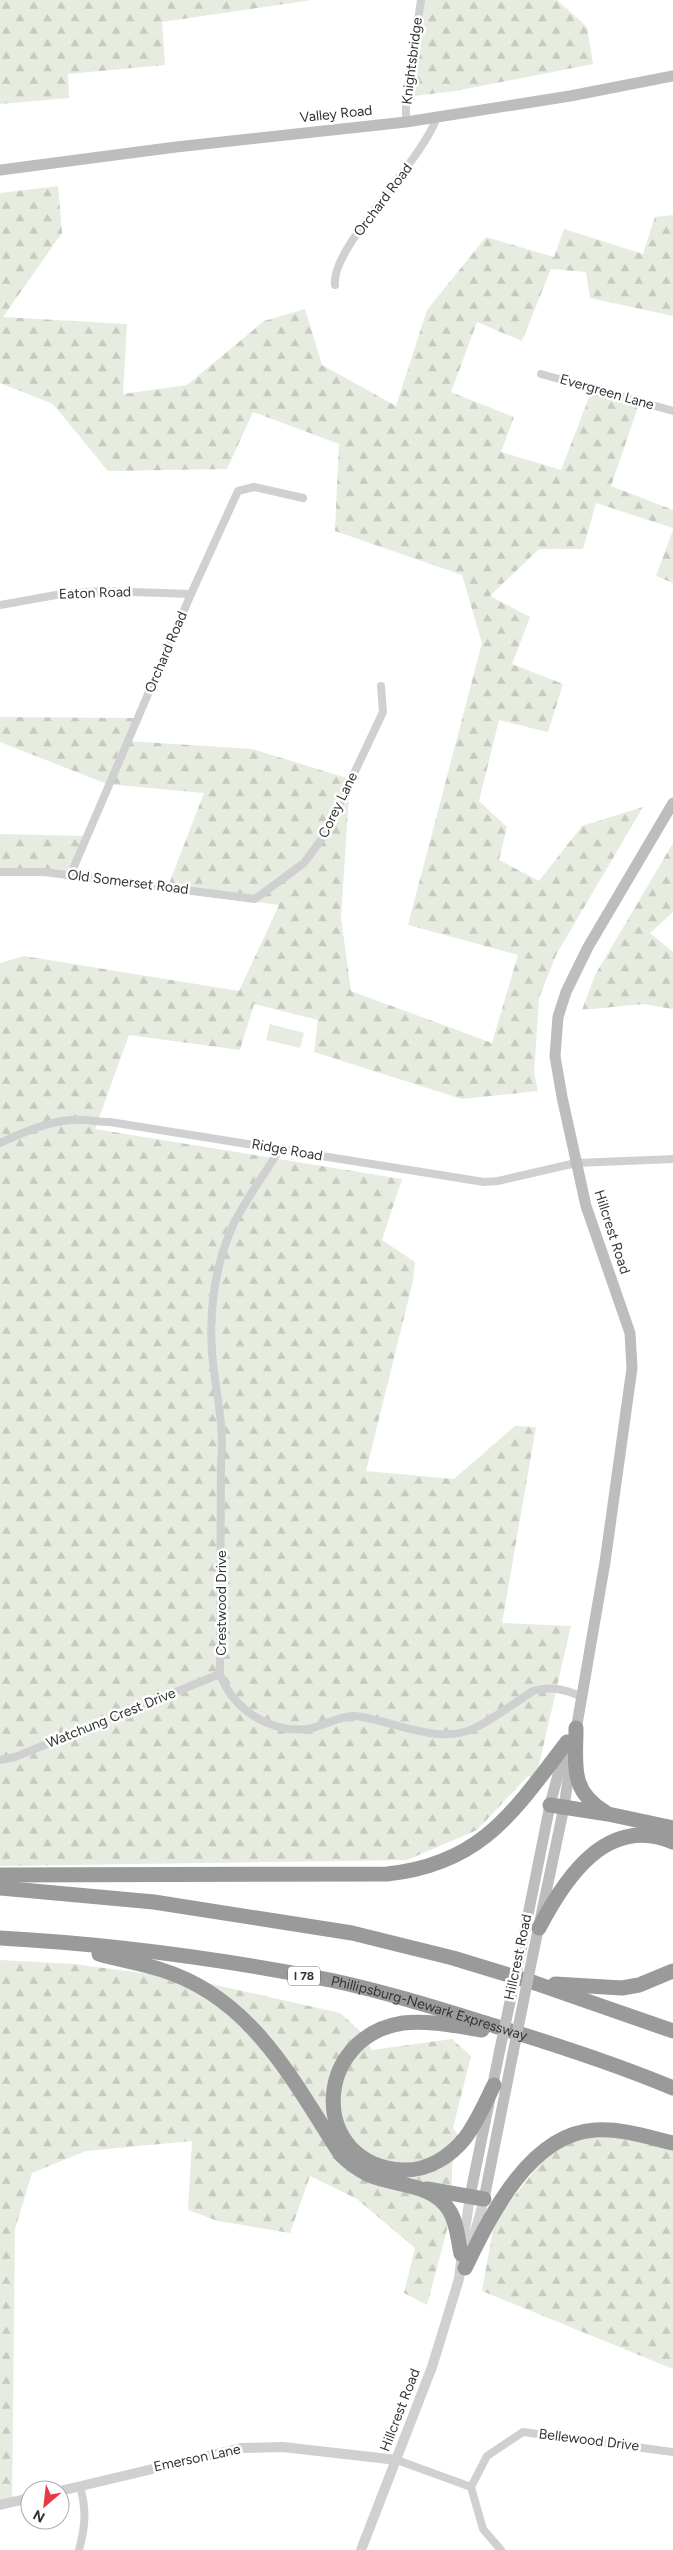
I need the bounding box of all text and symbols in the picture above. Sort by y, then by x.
street label: Knightsbridge [398,16,426,106]
street label: Valley Road [299,102,373,126]
street label: Orchard Road [350,160,416,240]
street label: Evergreen Lane [558,370,656,414]
street label: Eaton Road [59,583,131,603]
street label: Orchard Road [141,609,191,695]
street label: Corey Lane [315,769,361,841]
street label: Old Somerset Road [67,866,189,898]
street label: Ridge Road [250,1135,324,1165]
street label: Hillcrest Road [590,1188,634,1276]
street label: Crestwood Drive [213,1550,230,1656]
street label: Watchung Crest Drive [44,1684,179,1752]
street label: Hillcrest Road [501,1912,535,2002]
road number: I 78 [288,1966,320,1985]
street label: Phillipsburg-Newark Expressway [330,1972,530,2044]
street label: Hillcrest Road [376,2366,424,2454]
street label: Bellewood Drive [538,2425,640,2455]
street label: Emerson Lane [152,2440,242,2476]
north arrow [20,2480,70,2530]
text: N [30,2506,48,2526]

